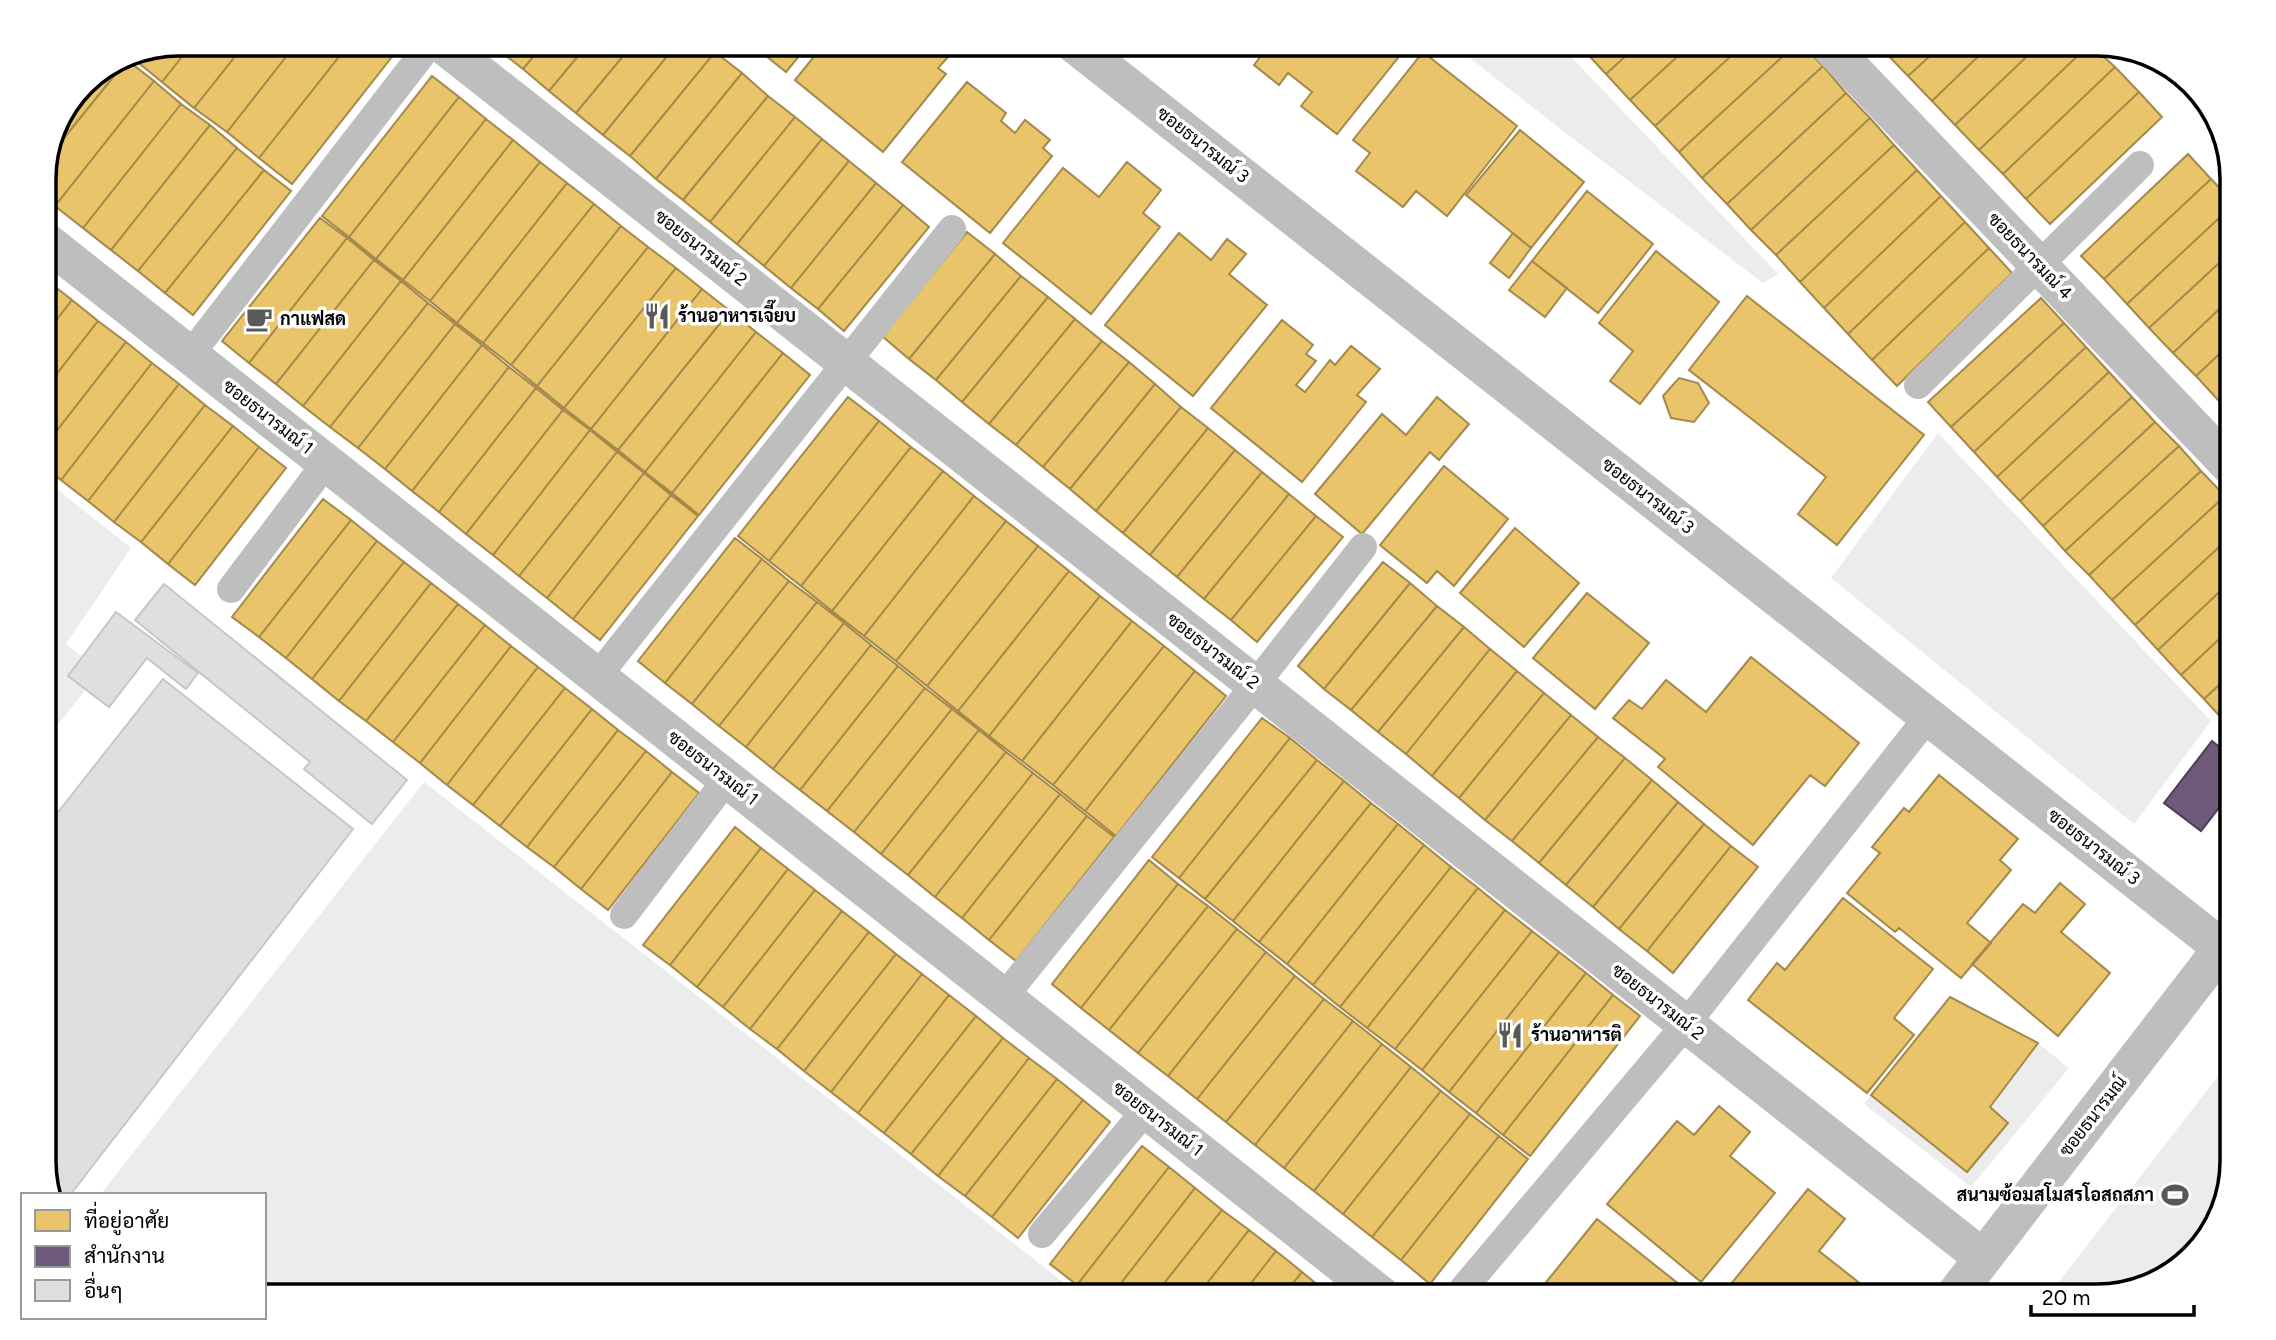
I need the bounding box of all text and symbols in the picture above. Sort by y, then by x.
street label: ซอยธนารมณ์ 3 [1153,101,1255,188]
street label: ซอยธนารมณ์ 2 [650,204,753,291]
street label: ซอยธนารมณ์ 4 [1983,207,2078,304]
place label: ร้านอาหารเจี๊ยบ [678,299,796,327]
restaurant icon: ร้านอาหารเจี๊ยบ [642,301,672,331]
cafe icon: กาแฟสด [244,304,274,334]
place label: กาแฟสด [280,308,346,330]
street label: ซอยธนารมณ์ 1 [218,373,319,459]
street label: ซอยธนารมณ์ 3 [1598,452,1700,539]
street label: ซอยธนารมณ์ 2 [1162,607,1265,694]
street label: ซอยธนารมณ์ 1 [663,724,764,810]
street label: ซอยธนารมณ์ 3 [2044,803,2146,890]
street label: ซอยธนารมณ์ 2 [1607,958,1710,1045]
restaurant icon: ร้านอาหารติ [1495,1020,1525,1050]
place label: ร้านอาหารติ [1531,1023,1622,1046]
street label: ซอยธนารมณ์ [2053,1070,2131,1161]
street label: ซอยธนารมณ์ 1 [1108,1075,1209,1161]
sports icon: สนามซ้อมสโมสรโอสถสภา [2160,1180,2190,1210]
place label: สนามซ้อมสโมสรโอสถสภา [1956,1182,2154,1206]
legend [21,1193,266,1319]
text: ที่อยู่อาศัย [84,1201,169,1236]
text: สำนักงาน [84,1243,165,1268]
text: อื่นๆ [84,1271,123,1303]
scale bar [2031,1274,2194,1318]
text: 20 m [2042,1285,2090,1310]

